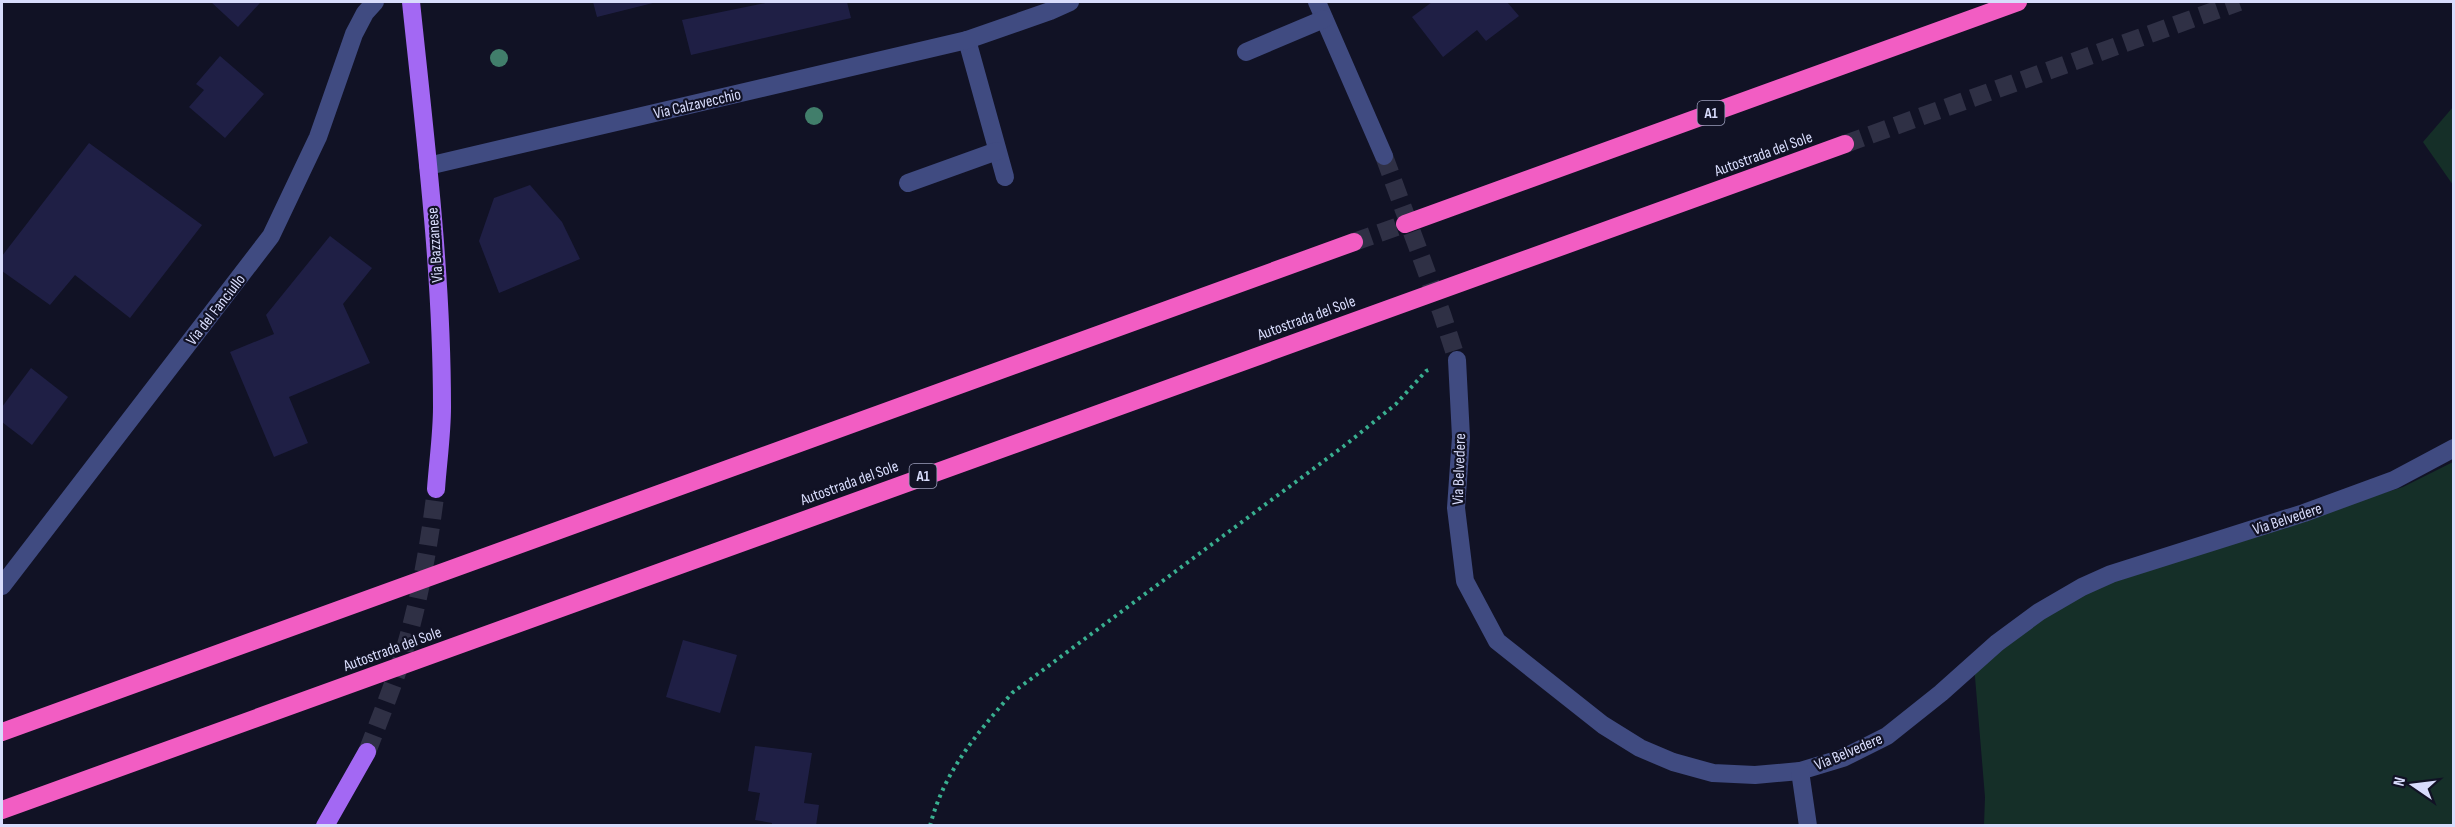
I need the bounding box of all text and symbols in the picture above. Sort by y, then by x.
street label: Via Calzavecchio [652,85,743,124]
road number: A1 [1698,101,1724,125]
street label: Autostrada del Sole [1711,128,1815,181]
street label: Via Bazzanese [423,207,448,283]
street label: Via del Fanciullo [183,271,250,349]
street label: Autostrada del Sole [1254,292,1358,345]
street label: Via Belvedere [1449,433,1470,505]
street label: Autostrada del Sole [797,457,901,510]
road number: A1 [910,464,936,488]
street label: Via Belvedere [2250,499,2325,540]
street label: Autostrada del Sole [340,623,444,676]
street label: Via Belvedere [1812,730,1885,775]
north arrow [2383,755,2443,815]
text: N [2390,775,2410,788]

